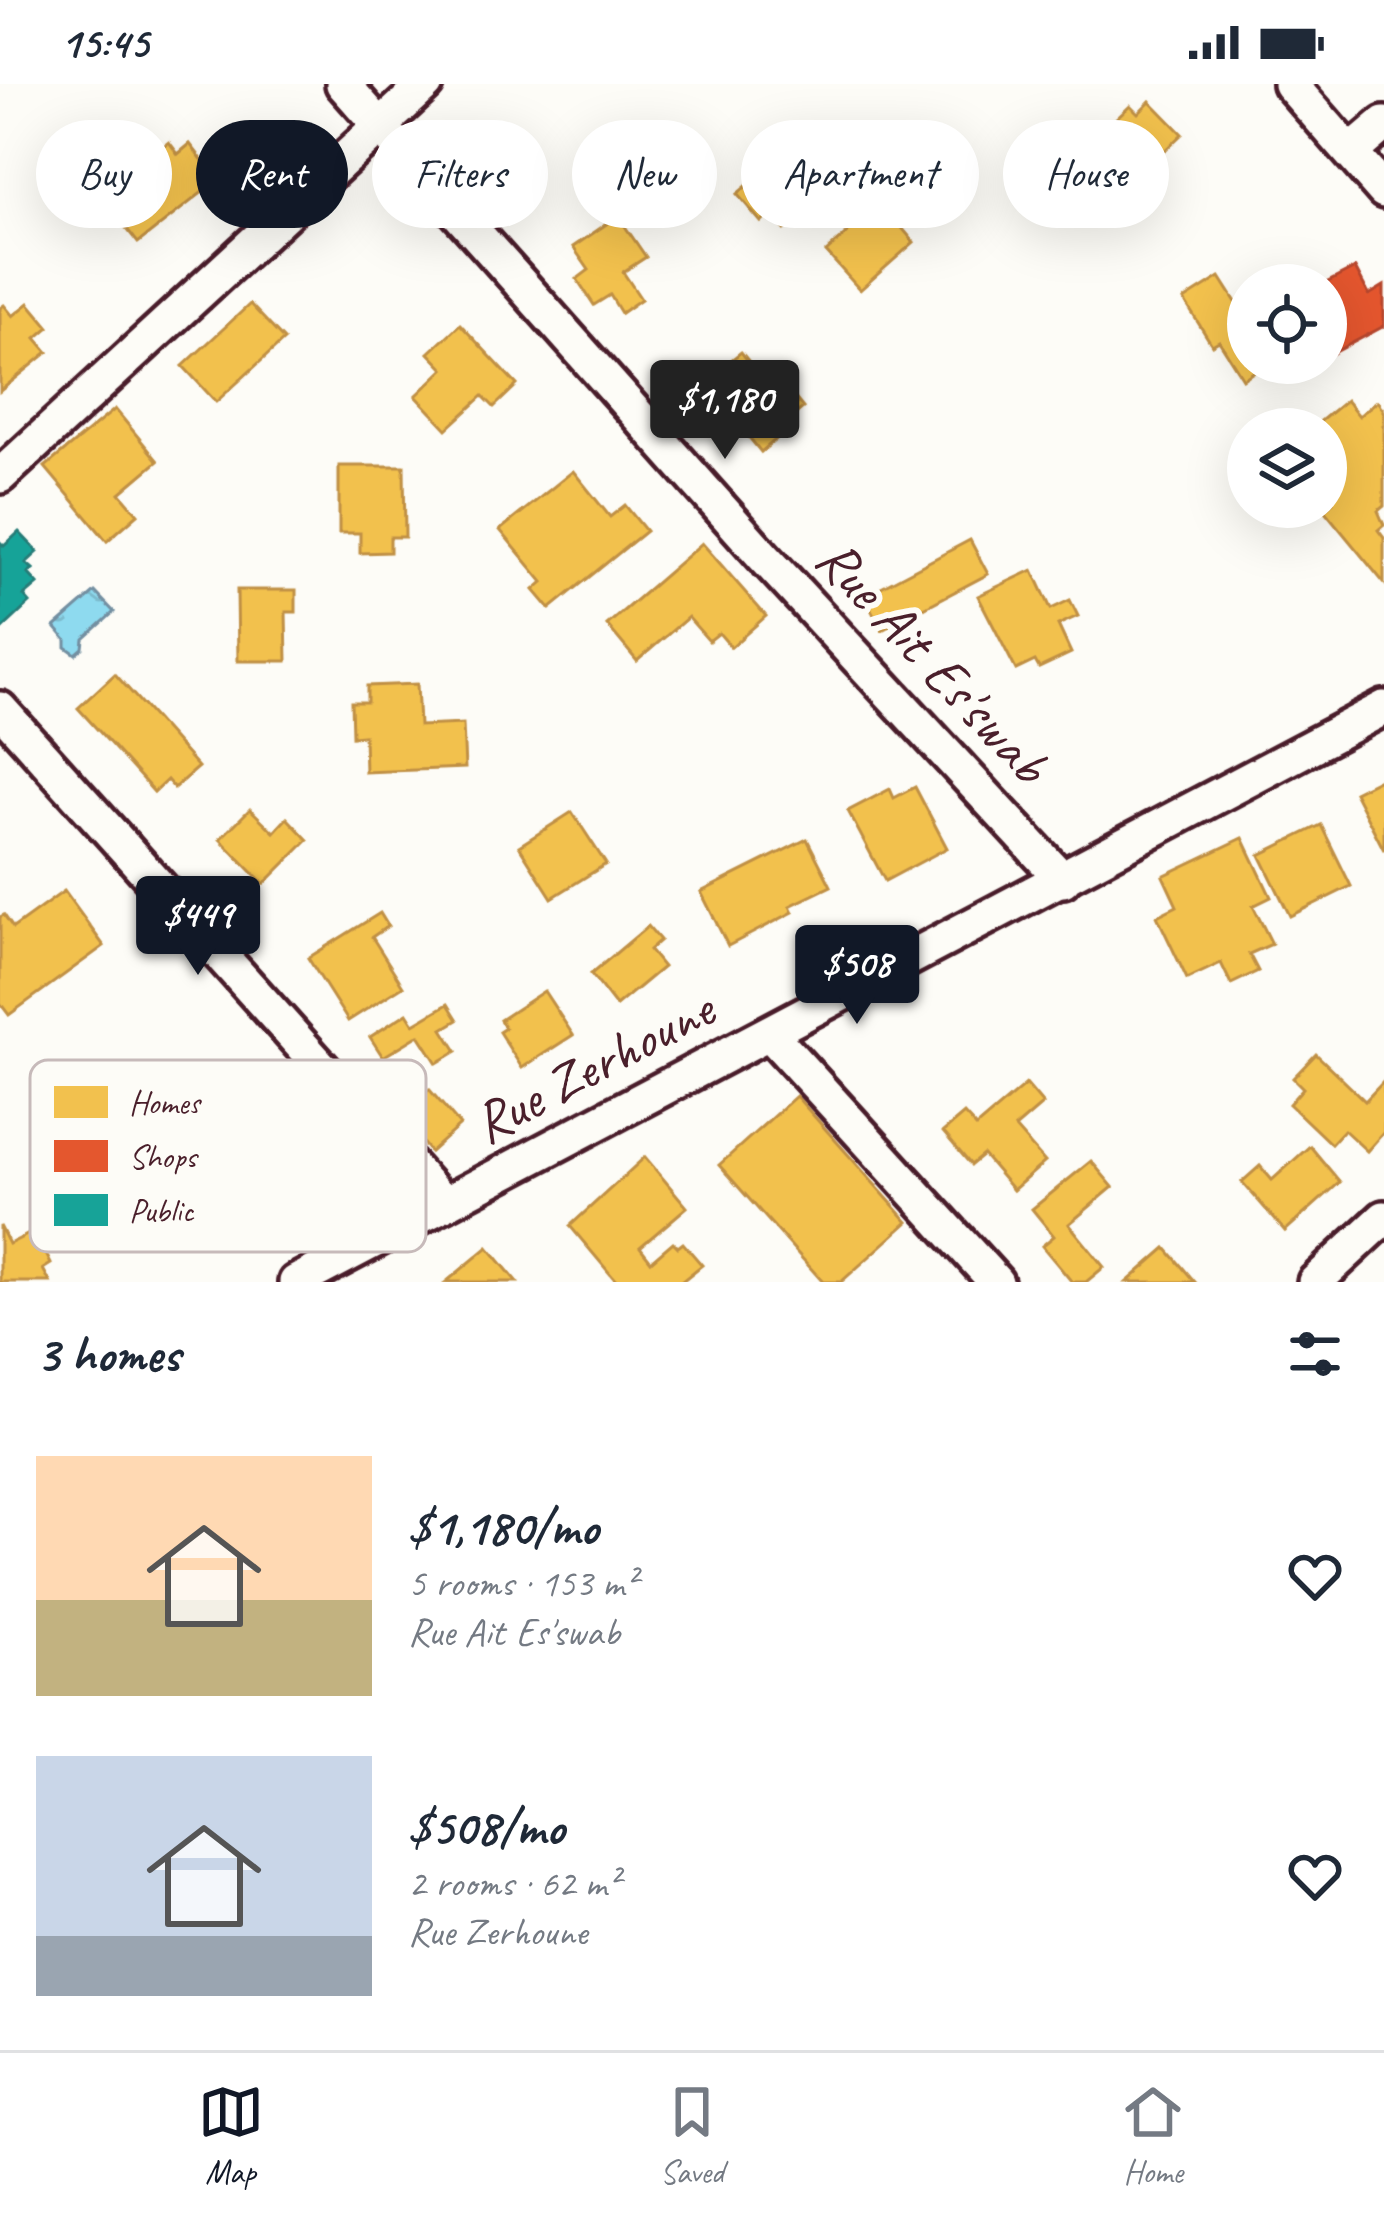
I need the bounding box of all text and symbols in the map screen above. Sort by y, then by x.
text: 15:45 [60,14,148,71]
chip: Buy [36,120,172,228]
chip: Rent [196,120,348,228]
chip: Filters [372,120,548,228]
chip: New [572,120,717,228]
chip: Apartment [741,120,979,228]
chip: House [1003,120,1169,228]
map controls [1227,264,1347,528]
button: locate [1227,264,1347,384]
pin: $1,180 [627,360,823,462]
text: $1,180 [677,374,773,423]
button: layers [1227,408,1347,528]
street label: Rue Ait Es'swab [801,523,1067,801]
pin: $449 [127,876,269,978]
text: $449 [163,890,233,939]
pin: $508 [786,925,928,1027]
text: $508 [822,939,892,988]
street label: Rue Zerhoune [460,971,729,1159]
legend [30,1060,426,1252]
text: Homes [129,1082,202,1124]
text: Shops [129,1136,199,1178]
text: Public [129,1190,195,1232]
icon: filters [1282,1321,1348,1387]
text: 3 homes [36,1322,180,1386]
text: $1,180/mo [408,1495,598,1559]
icon: home [132,1504,276,1648]
icon: heart [1282,1543,1348,1609]
text: 5 rooms · 153 m² [408,1559,636,1608]
text: Rue Ait Es'swab [408,1608,620,1657]
text: $508/mo [408,1795,564,1859]
icon: home [132,1804,276,1948]
icon: heart [1282,1843,1348,1909]
text: 2 rooms · 62 m² [408,1859,619,1908]
text: Rue Zerhoune [408,1908,588,1957]
tab: Map [198,2079,264,2193]
tab: Saved [659,2079,725,2193]
tab: Home [1120,2079,1186,2193]

